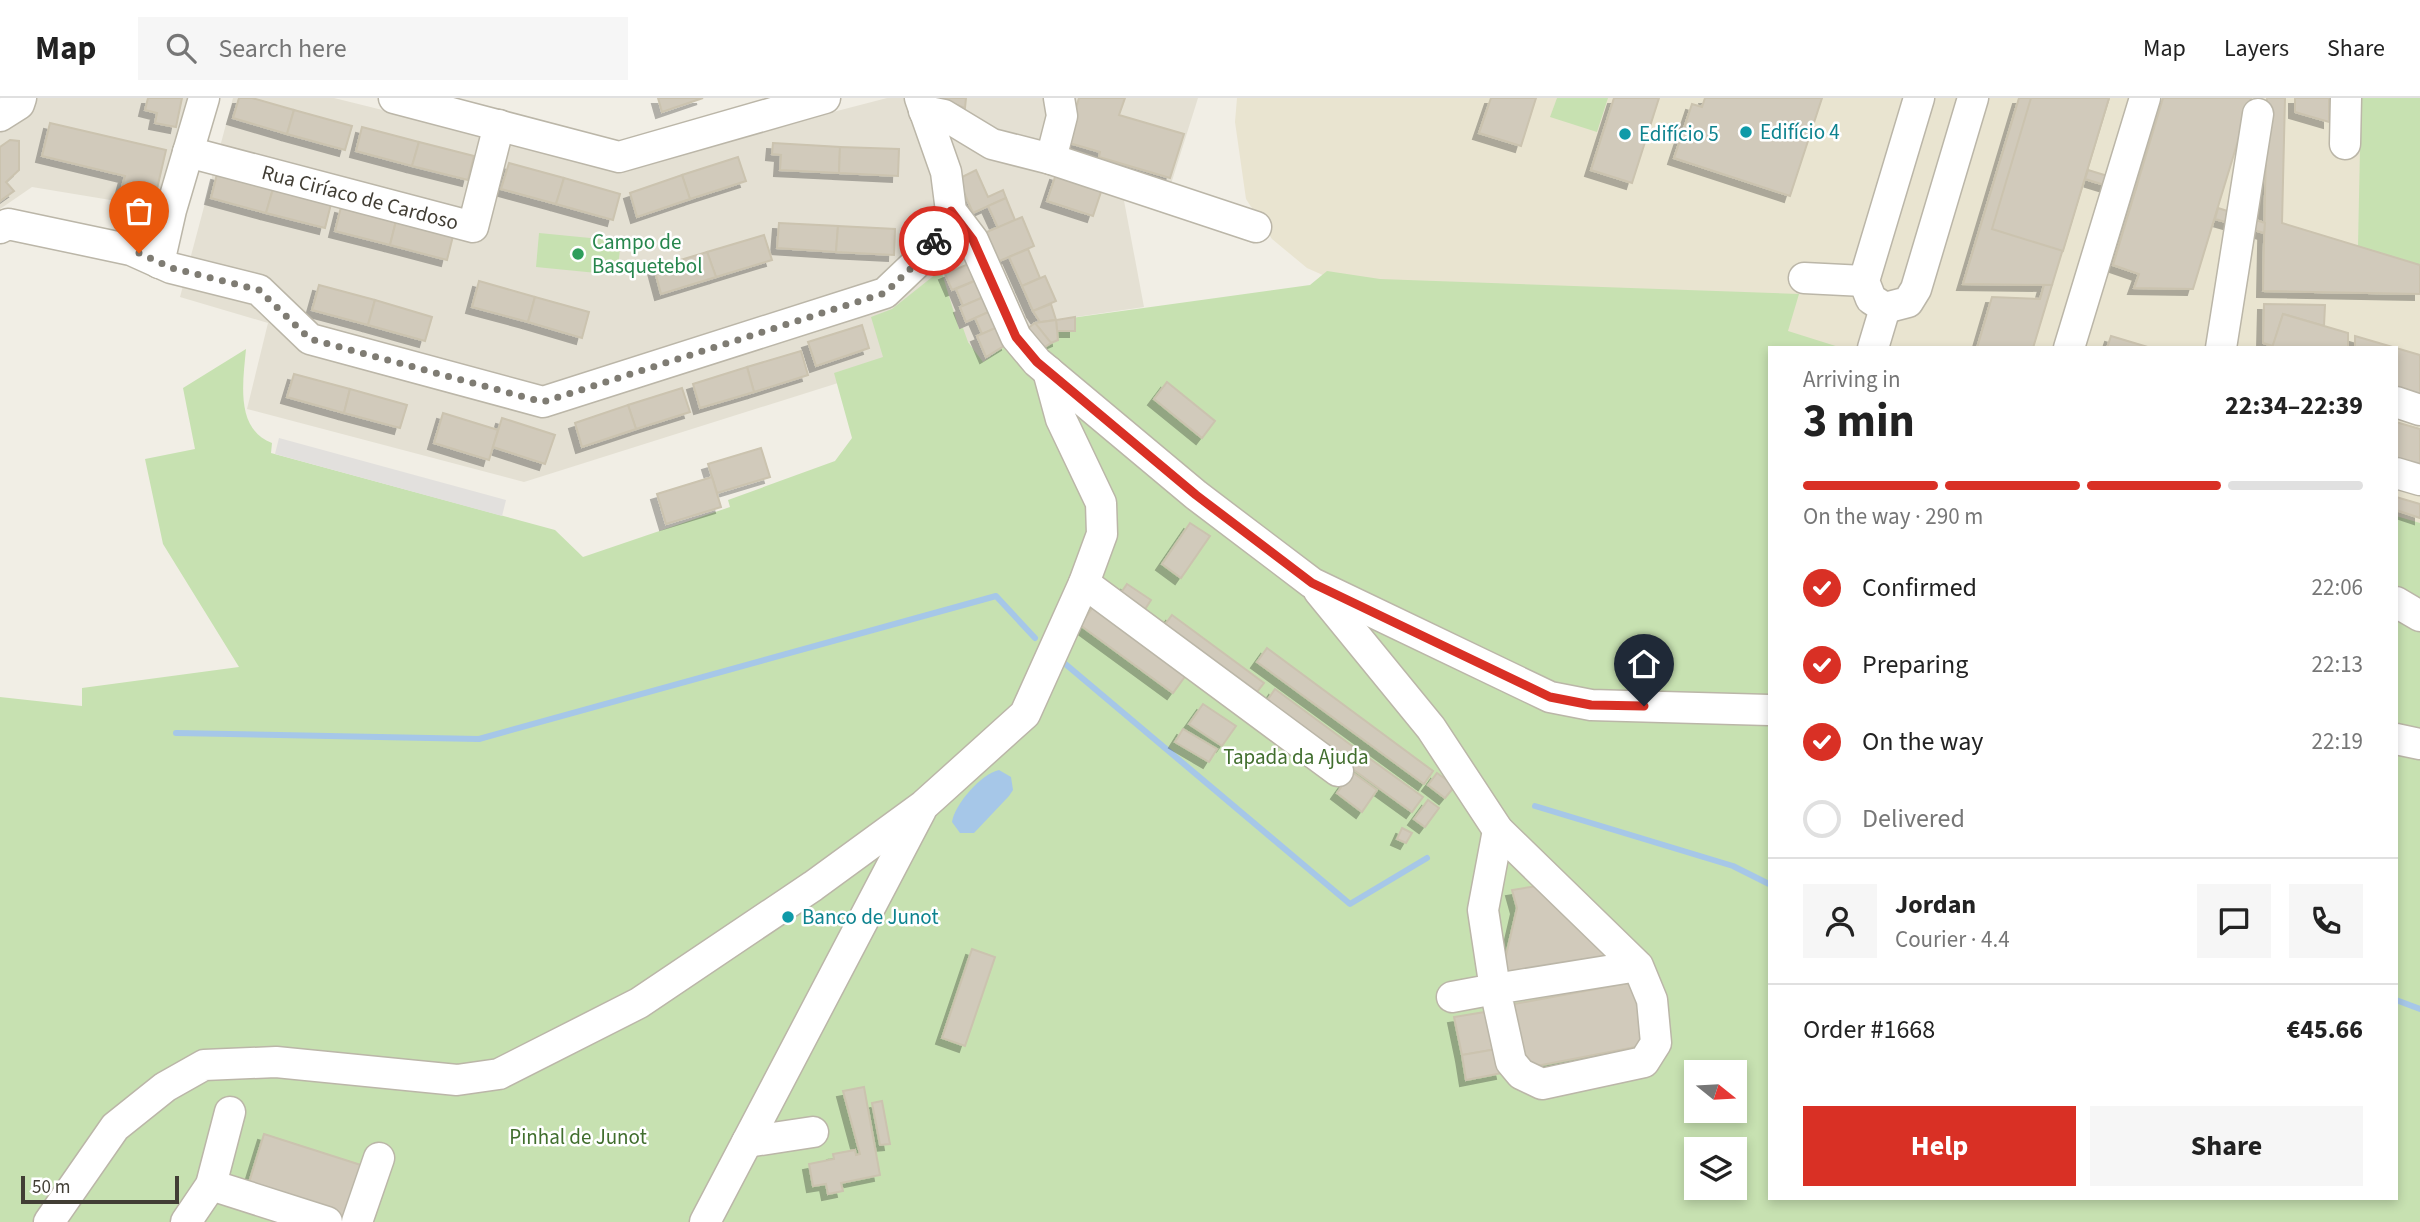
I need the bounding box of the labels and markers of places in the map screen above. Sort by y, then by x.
place label: Edifício 4 [1760,117,1840,147]
place label: Edifício 5 [1639,119,1719,149]
marker: Edifício 4 [1738,124,1754,140]
marker: Edifício 5 [1617,126,1633,142]
pin [109,181,169,253]
place label: Campo de Basquetebol [592,227,703,281]
marker: Campo de Basquetebol [570,246,586,262]
pin [1614,634,1674,706]
place label: Banco de Junot [802,902,939,932]
marker: Banco de Junot [780,909,796,925]

